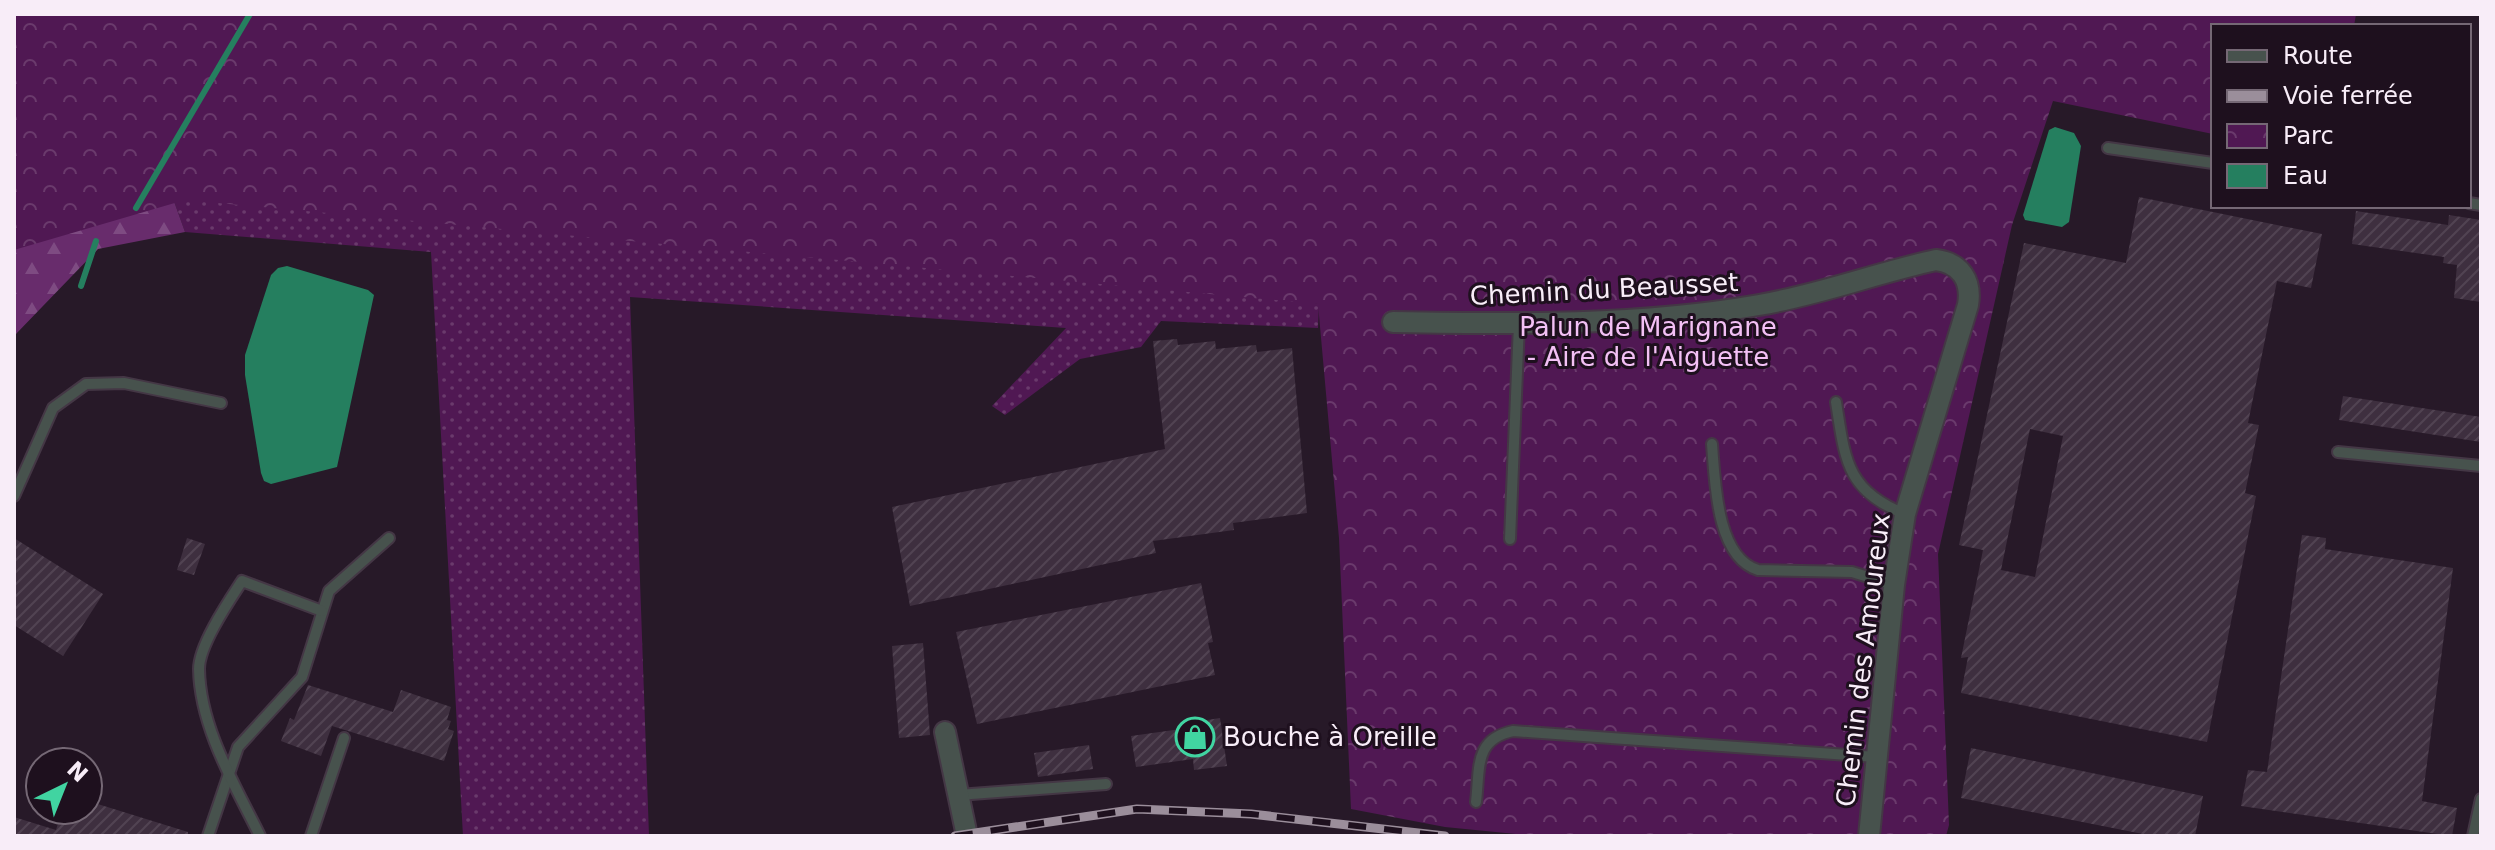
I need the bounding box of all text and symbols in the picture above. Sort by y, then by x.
legend [2211,24,2471,208]
text: Route [2283,42,2353,70]
text: Voie ferrée [2283,82,2413,110]
text: Parc [2283,122,2334,150]
text: Eau [2283,162,2328,190]
street label: Chemin du Beausset [1469,267,1739,311]
park label: Palun de Marignane - Aire de l'Aiguette [1519,312,1777,372]
street label: Chemin des Amoureux [1830,511,1896,809]
shop icon: Bouche à Oreille [1174,716,1216,758]
place label: Bouche à Oreille [1223,722,1437,752]
north arrow [24,746,104,826]
text: N [62,756,93,787]

